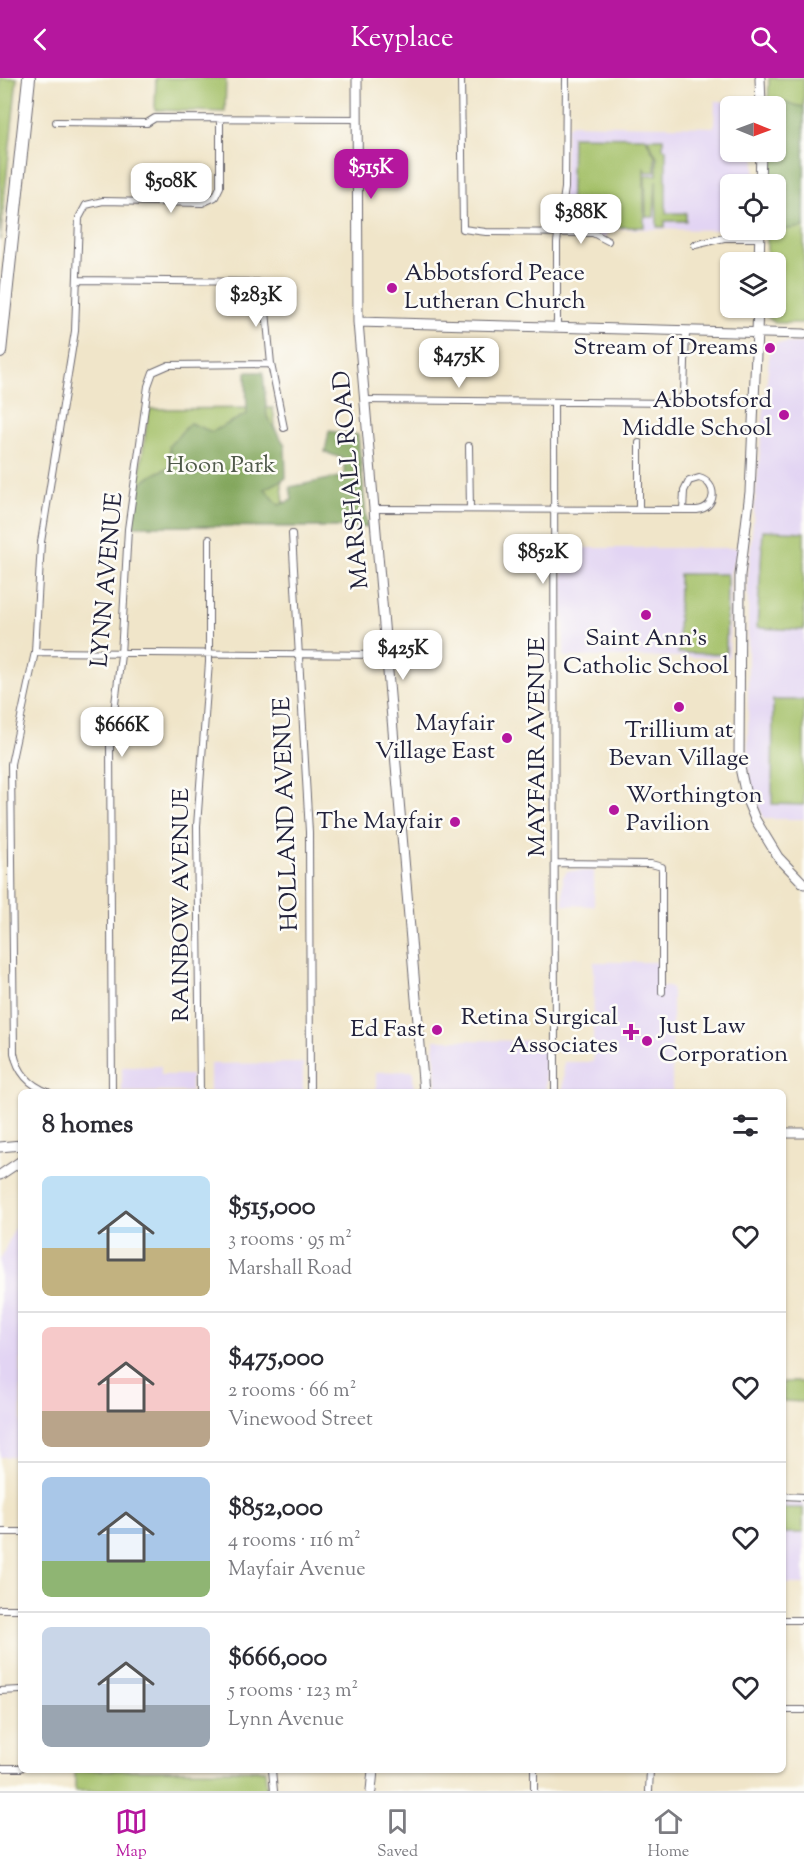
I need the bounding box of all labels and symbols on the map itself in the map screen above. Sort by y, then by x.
north arrow [720,96,786,162]
pin: $515K [329,149,413,200]
pin: $508K [129,163,213,214]
pin: $388K [539,194,623,245]
place label: Abbotsford Peace Lutheran Church [404,257,586,319]
pin: $283K [214,277,298,328]
marker: Abbotsford Peace Lutheran Church [385,281,399,295]
place label: Stream of Dreams [573,331,758,365]
pin: $475K [417,338,501,389]
marker: Stream of Dreams [763,341,777,355]
street label: MARSHALL ROAD [325,369,379,591]
place label: Abbotsford Middle School [622,384,772,446]
marker: Abbotsford Middle School [777,408,791,422]
park label: Hoon Park [166,449,276,483]
street label: LYNN AVENUE [83,491,133,669]
pin: $852K [501,534,585,585]
marker: Saint Ann's Catholic School [639,608,653,622]
place label: Saint Ann's Catholic School [563,622,729,684]
pin: $425K [361,630,445,681]
street label: MAYFAIR AVENUE [521,637,555,857]
street label: HOLLAND AVENUE [266,696,308,932]
marker: Trillium at Bevan Village [672,700,686,714]
pin: $666K [80,707,164,758]
place label: Mayfair Village East [375,707,495,769]
place label: Trillium at Bevan Village [609,714,749,776]
marker: Mayfair Village East [500,731,514,745]
place label: Worthington Pavilion [626,779,763,841]
street label: RAINBOW AVENUE [165,788,199,1022]
marker: Worthington Pavilion [607,803,621,817]
place label: The Mayfair [316,805,443,839]
marker: The Mayfair [448,815,462,829]
place label: Retina Surgical Associates [461,1001,618,1063]
place label: Just Law Corporation [657,1010,788,1072]
place label: Ed Fast [350,1013,425,1047]
marker: Ed Fast [430,1023,444,1037]
marker: Retina Surgical Associates [622,1023,640,1041]
marker: Just Law Corporation [640,1034,654,1048]

